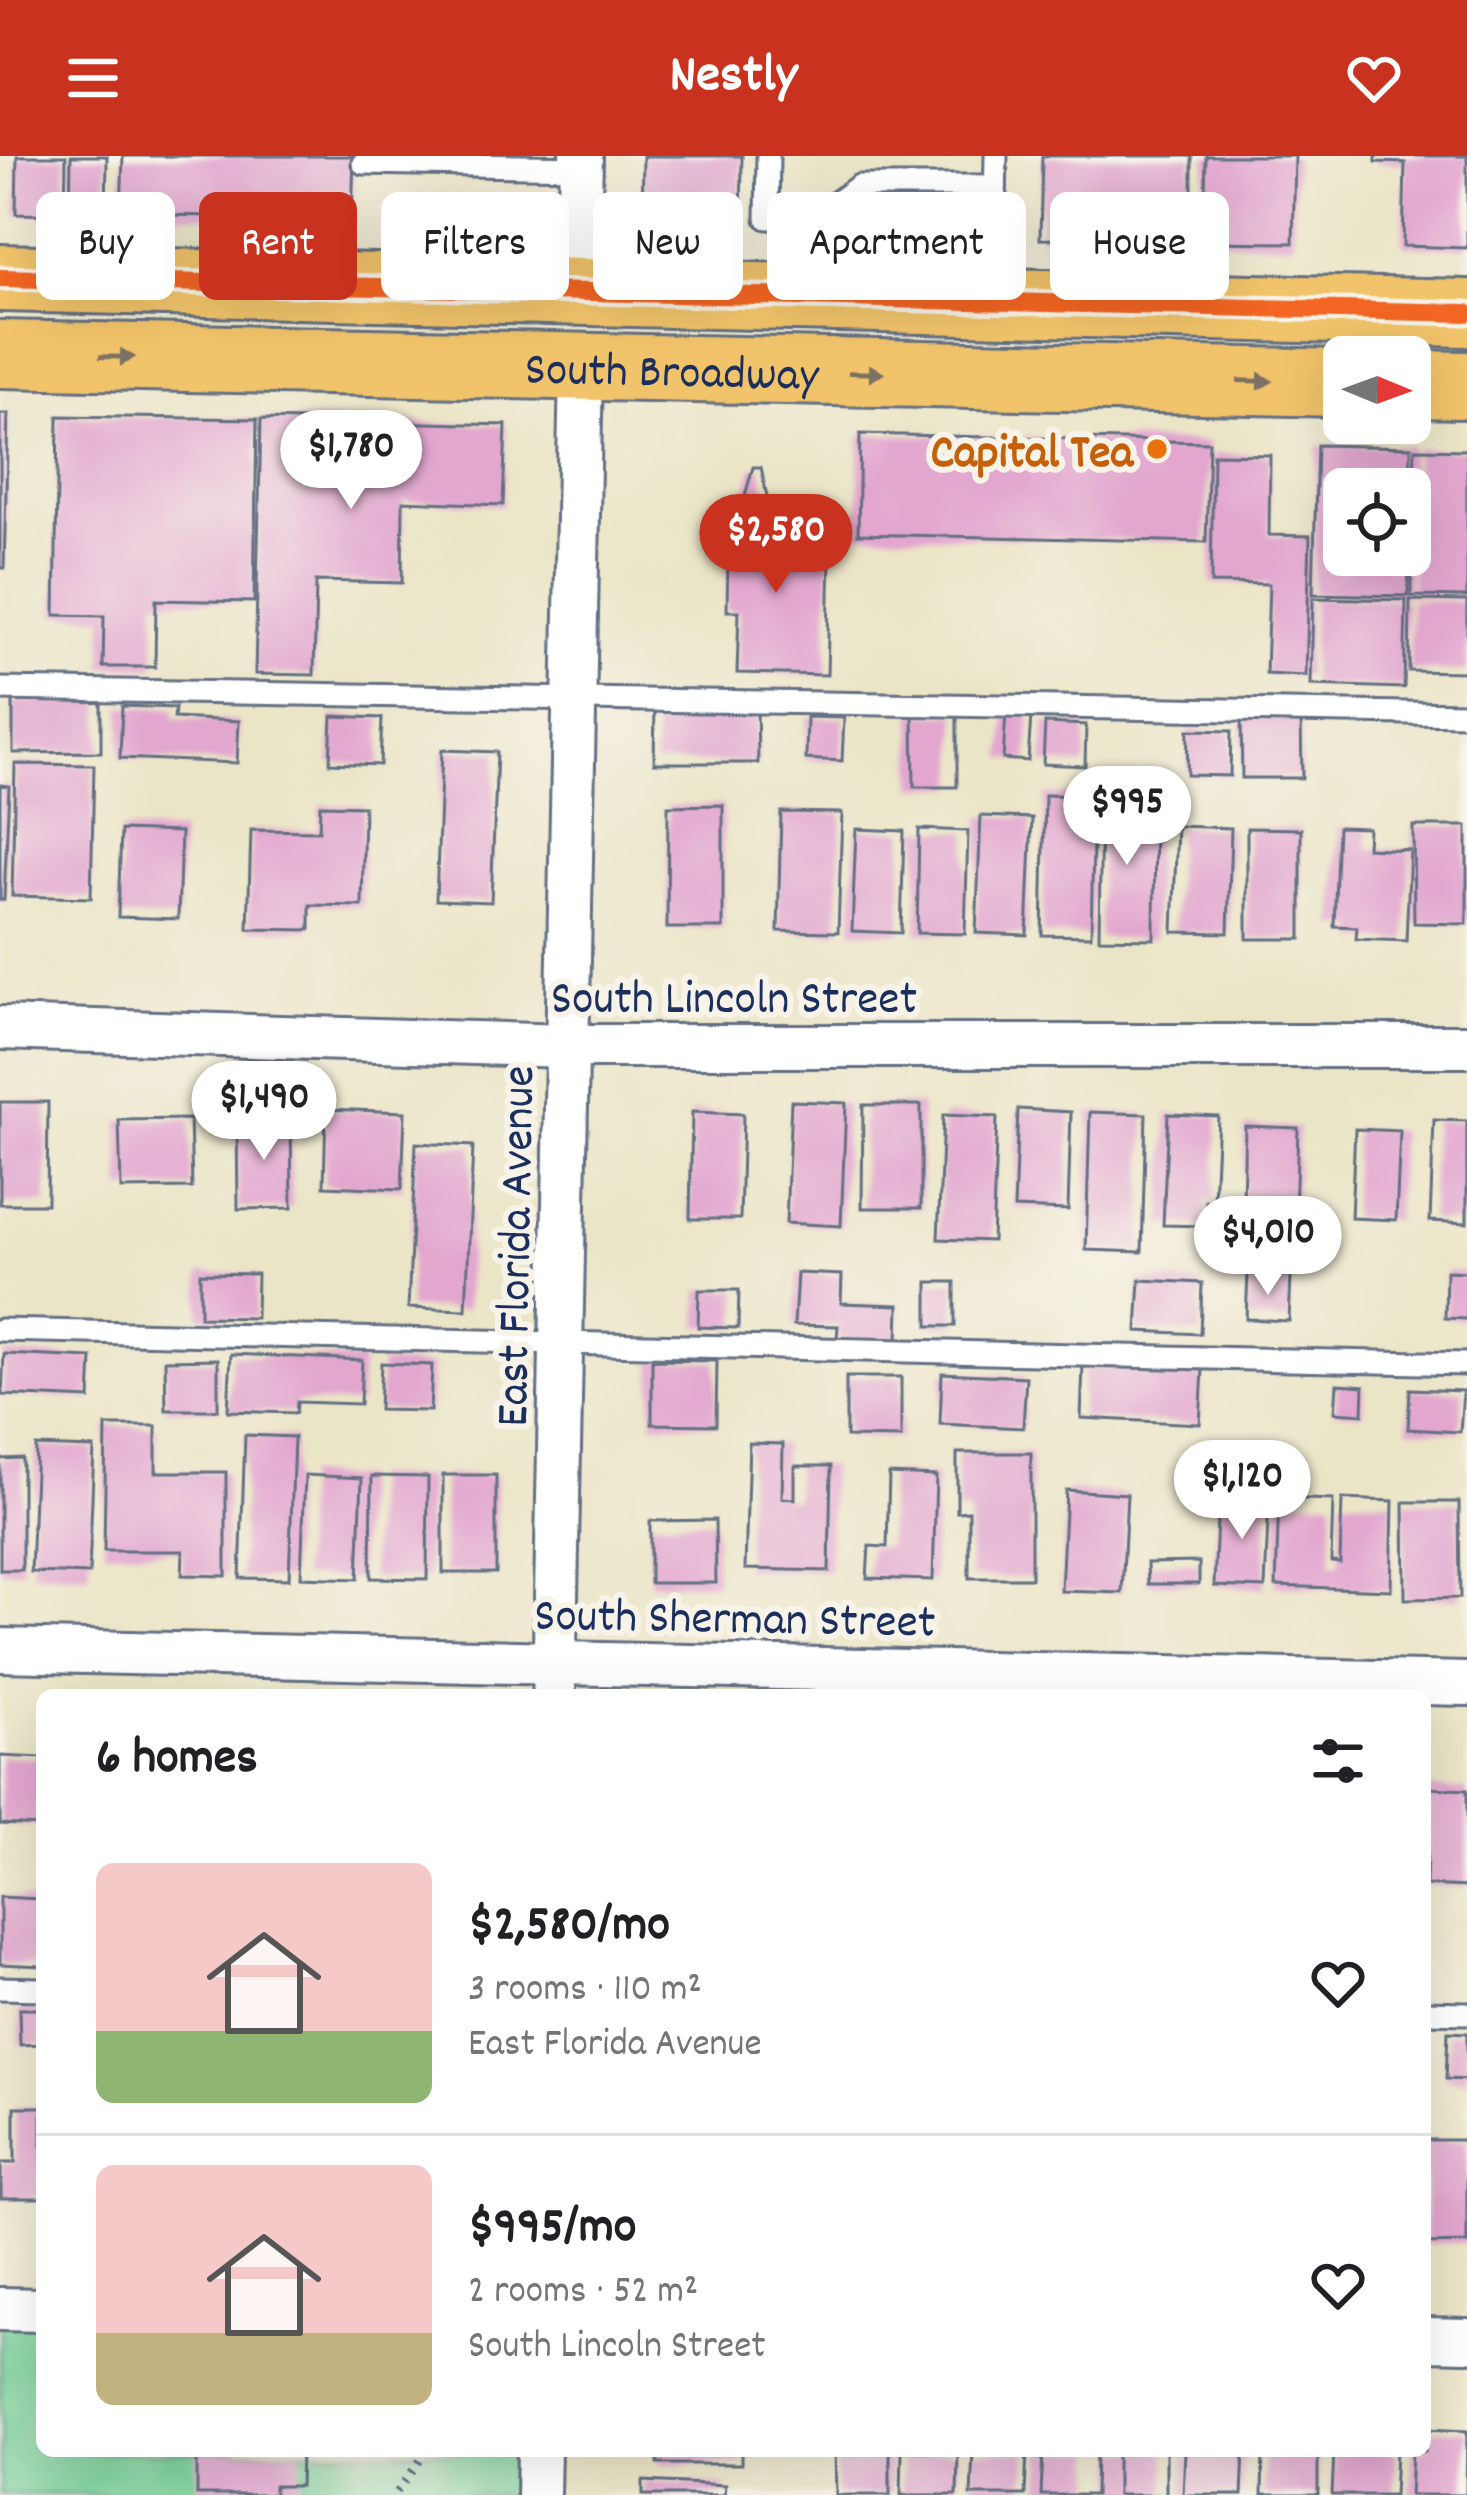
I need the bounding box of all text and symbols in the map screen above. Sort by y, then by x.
text: Nestly [670,40,797,117]
icon: menu [60,45,126,111]
icon: heart [1341,45,1407,111]
chip: Buy [36,192,175,300]
chip: Rent [199,192,357,300]
chip: Filters [381,192,569,300]
chip: New [593,192,743,300]
chip: Apartment [767,192,1026,300]
chip: House [1050,192,1229,300]
north arrow [1323,336,1431,444]
map controls [1323,336,1431,576]
street label: South Broadway [524,338,821,414]
one-way arrow [99,347,137,366]
one-way arrow [848,364,886,383]
one-way arrow [1237,371,1275,391]
pin: $1,780 [253,410,449,512]
text: $1,780 [307,421,395,476]
place label: Capital Tea [930,422,1134,491]
marker: Capital Tea [1144,436,1170,462]
button: locate [1323,468,1431,576]
pin: $2,580 [678,494,874,596]
text: $2,580 [726,505,826,560]
pin: $995 [1056,766,1198,868]
text: $995 [1090,777,1164,832]
street label: South Lincoln Street [551,968,917,1037]
pin: $1,490 [166,1061,362,1163]
street label: East Florida Avenue [482,1065,557,1427]
text: $1,490 [218,1072,310,1127]
pin: $4,010 [1170,1196,1366,1298]
text: $4,010 [1221,1207,1315,1262]
pin: $1,120 [1144,1440,1340,1542]
text: $1,120 [1201,1451,1283,1506]
street label: South Sherman Street [534,1585,936,1660]
text: 6 homes [96,1725,258,1797]
icon: filters [1305,1728,1371,1794]
text: $2,580/mo [468,1892,670,1964]
icon: home [192,1911,336,2055]
icon: heart [1305,1950,1371,2016]
text: 3 rooms · 110 m² [468,1964,702,2019]
text: East Florida Avenue [468,2019,762,2074]
text: $995/mo [468,2194,636,2266]
icon: home [192,2213,336,2357]
icon: heart [1305,2252,1371,2318]
text: 2 rooms · 52 m² [468,2266,698,2321]
text: South Lincoln Street [468,2321,766,2376]

